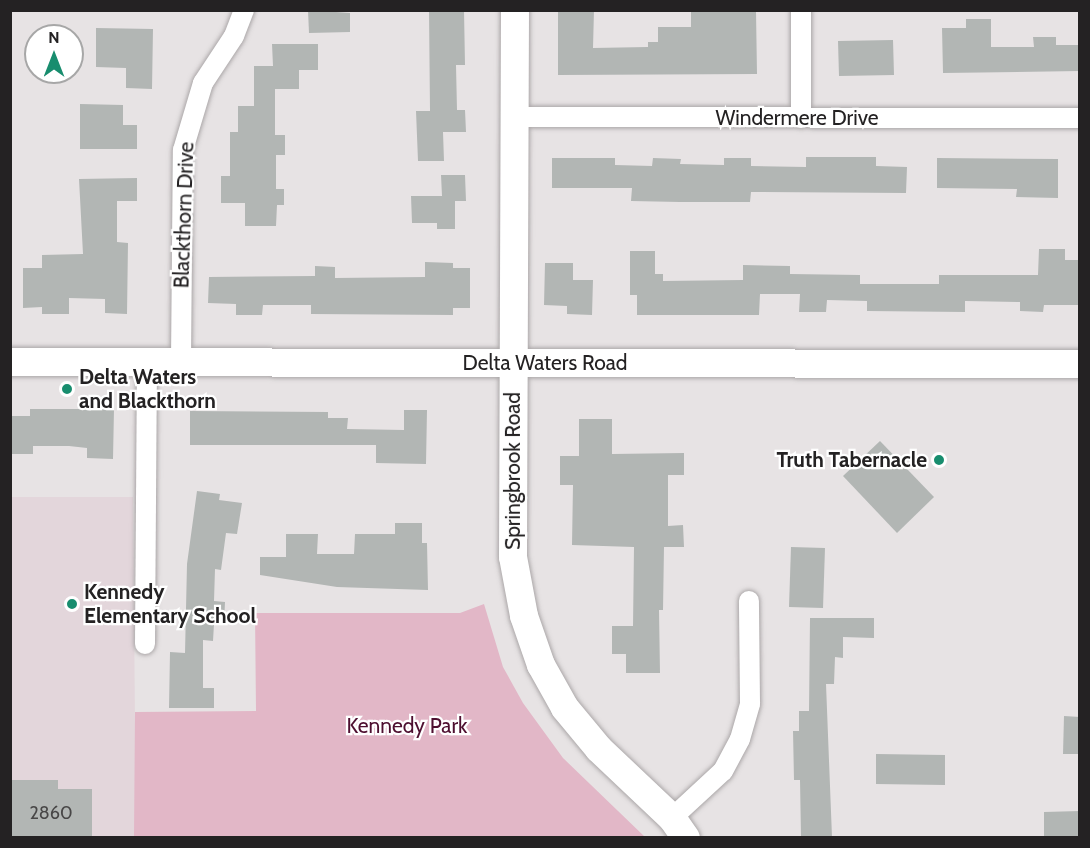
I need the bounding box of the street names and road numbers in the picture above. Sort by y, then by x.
street label: Windermere Drive [715,105,879,131]
street label: Blackthorn Drive [169,141,199,289]
street label: Delta Waters Road [463,350,627,376]
street label: Springbrook Road [500,392,526,550]

